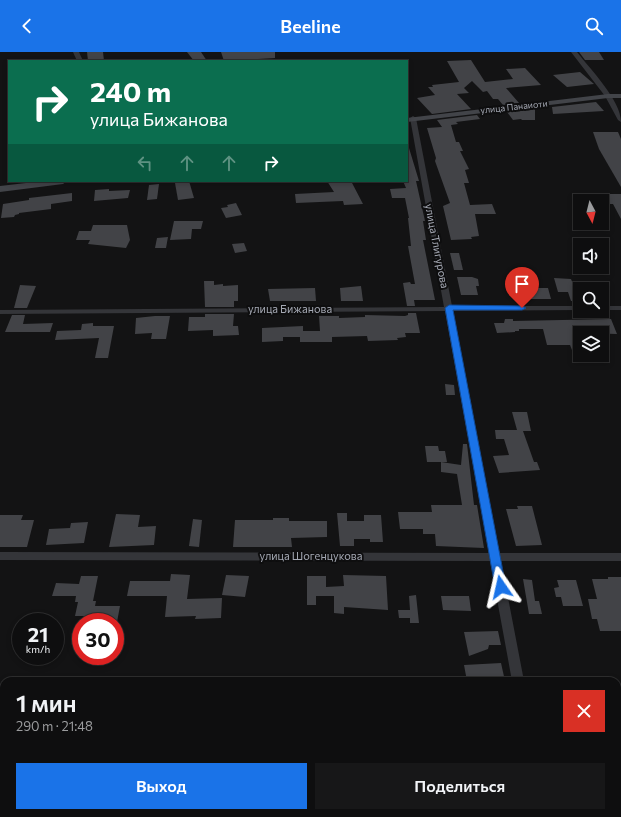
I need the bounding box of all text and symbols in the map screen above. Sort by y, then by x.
icon: back [16,15,38,37]
text: Beeline [280,15,341,37]
icon: search [583,15,605,37]
text: 240 m [90,74,171,108]
icon: right [24,76,76,128]
street label: улица Панаиоти [480,98,548,115]
text: улица Бижанова [90,108,228,130]
icon: left [134,152,156,174]
icon: ahead [176,152,198,174]
icon: ahead [218,152,240,174]
icon: right [260,152,282,174]
north arrow [573,194,609,230]
map controls [573,194,609,362]
street label: улица Тлигурова [423,203,452,289]
button: sound [573,238,609,274]
pin [505,267,539,308]
icon: arrive [511,273,533,295]
button: search [573,282,609,318]
street label: улица Бижанова [248,302,332,315]
button: layers [573,326,609,362]
street label: улица Шогенцукова [260,549,362,562]
position arrow [480,566,522,608]
speed limit sign: 30 [72,613,124,665]
text: 21 [28,622,48,646]
text: km/h [26,643,50,655]
text: 1 мин [16,688,77,717]
button: close [563,690,605,732]
text: 290 m · 21:48 [16,718,93,734]
button: Выход [16,763,307,809]
button: Поделиться [315,763,605,809]

